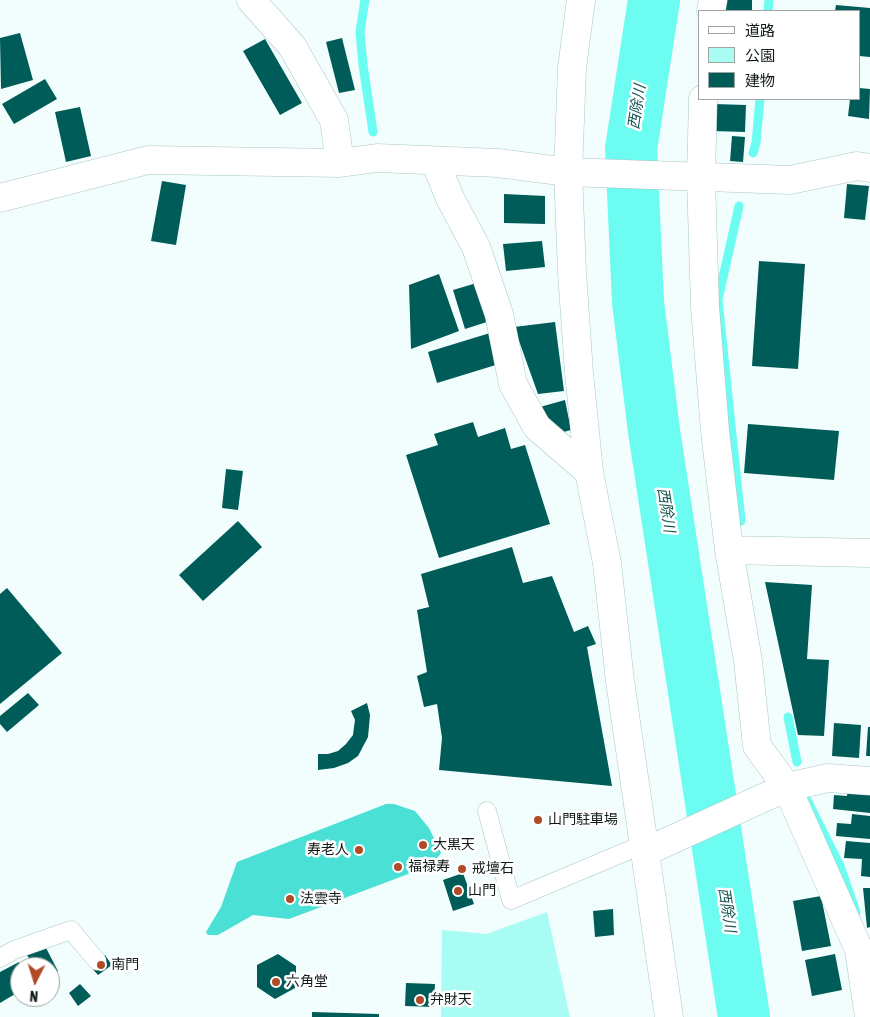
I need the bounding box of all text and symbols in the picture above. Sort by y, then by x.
legend [698,10,860,100]
text: 道路 [745,22,775,39]
text: 公園 [745,47,775,64]
text: 建物 [745,72,775,89]
water label: 西除川 [625,83,649,131]
water label: 西除川 [654,486,678,534]
place label: 山門駐車場 [548,812,618,828]
marker: 山門駐車場 [532,814,544,826]
place label: 大黒天 [433,837,475,853]
marker: 大黒天 [417,839,429,851]
place label: 寿老人 [307,842,349,858]
marker: 寿老人 [353,844,365,856]
place label: 福禄寿 [408,859,450,875]
marker: 福禄寿 [392,861,404,873]
place label: 戒壇石 [472,861,514,877]
marker: 戒壇石 [456,863,468,875]
place label: 山門 [468,883,496,899]
marker: 山門 [452,885,464,897]
water label: 西除川 [715,886,739,934]
place label: 法雲寺 [300,891,342,907]
marker: 法雲寺 [284,893,296,905]
north arrow [10,957,60,1007]
place label: 南門 [111,957,139,973]
marker: 南門 [95,959,107,971]
place label: 六角堂 [286,974,328,990]
marker: 六角堂 [270,976,282,988]
text: N [29,988,39,1004]
place label: 弁財天 [430,992,472,1008]
marker: 弁財天 [414,994,426,1006]

